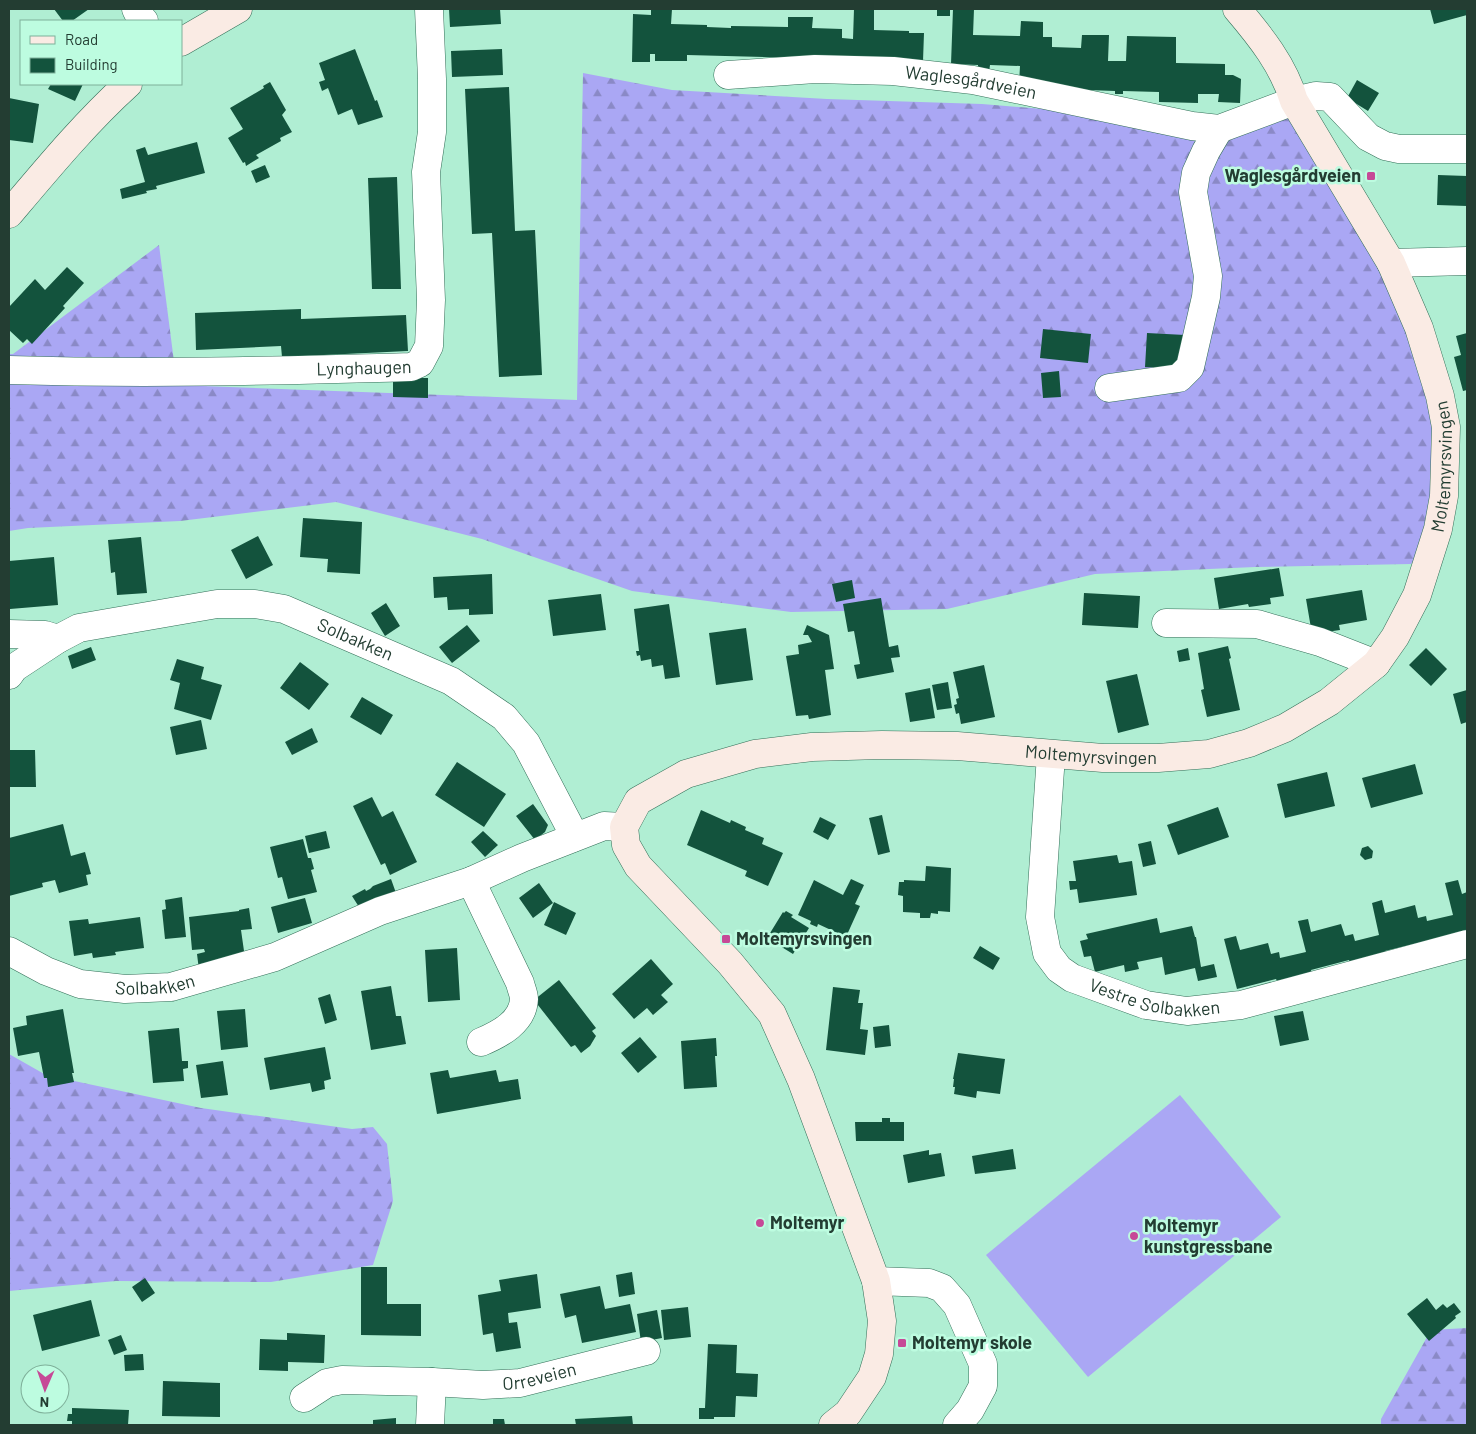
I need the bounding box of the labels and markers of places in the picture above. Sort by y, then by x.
place label: Waglesgårdveien [1224,164,1361,186]
marker: Waglesgårdveien [1365,170,1377,182]
place label: Moltemyrsvingen [736,927,872,949]
marker: Moltemyrsvingen [720,933,732,945]
place label: Moltemyr [770,1211,845,1233]
place label: Moltemyr kunstgressbane [1144,1214,1273,1257]
marker: Moltemyr [754,1217,766,1229]
marker: Moltemyr kunstgressbane [1128,1230,1140,1242]
place label: Moltemyr skole [912,1331,1032,1353]
marker: Moltemyr skole [896,1337,908,1349]

